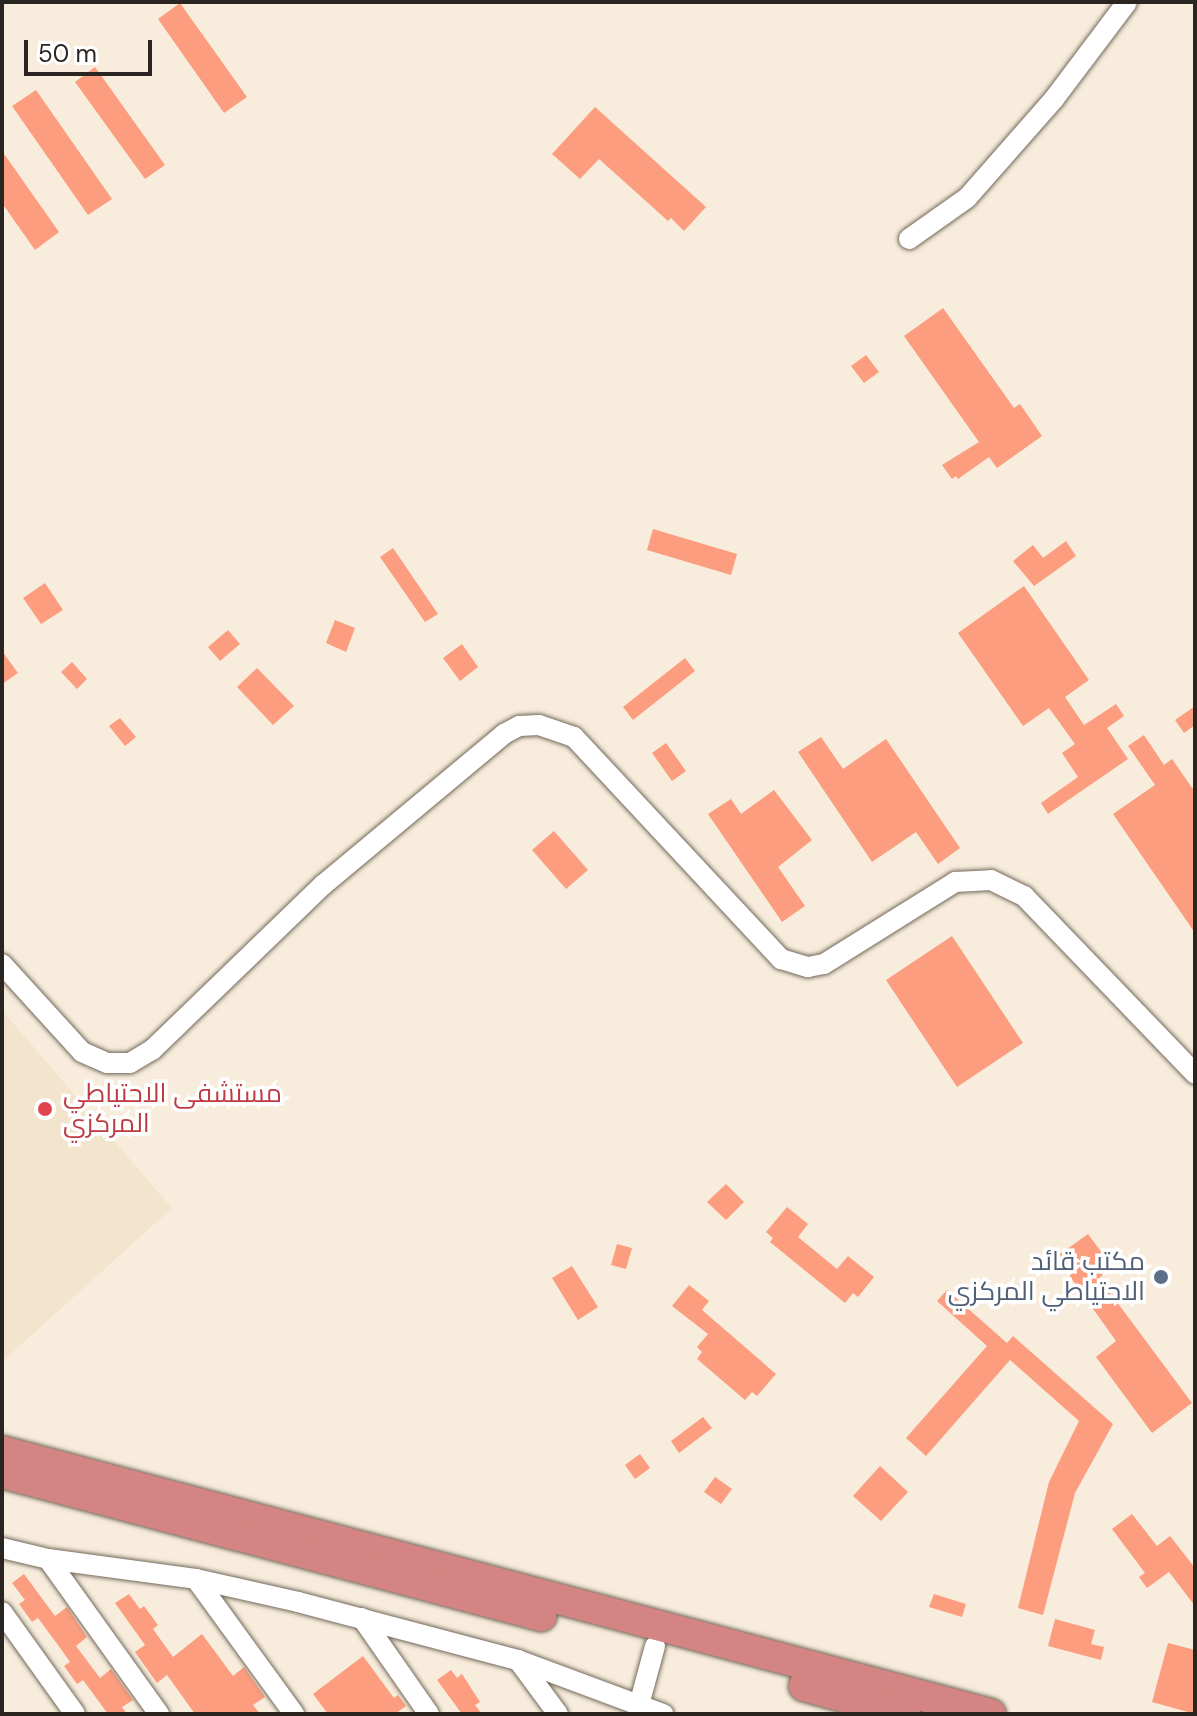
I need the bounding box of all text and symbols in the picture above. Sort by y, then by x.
scale bar [28,24,156,74]
text: 50 m [38,38,97,69]
place label: مستشفى الاحتياطي المركزي [63,1078,282,1140]
marker: مستشفى الاحتياطي المركزي [34,1098,56,1120]
place label: مكتب قائد الاحتياطي المركزي [948,1246,1145,1308]
marker: مكتب قائد الاحتياطي المركزي [1152,1268,1170,1286]

